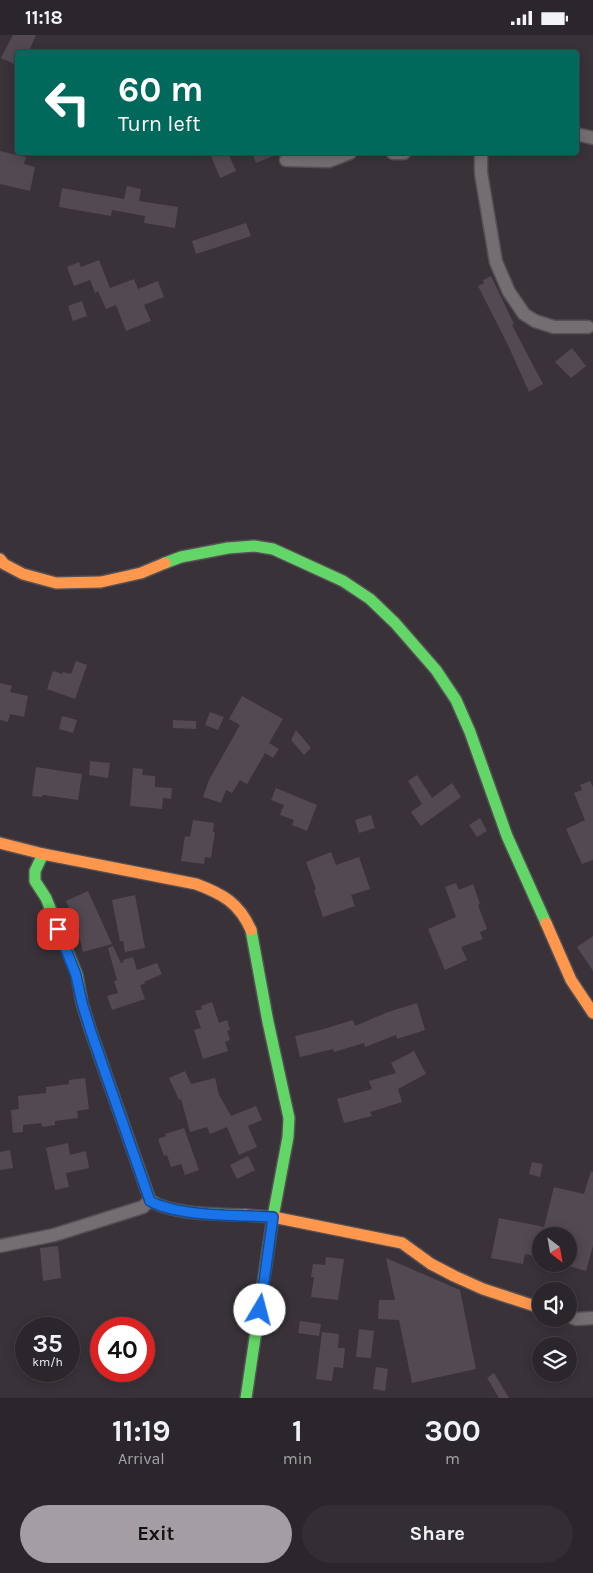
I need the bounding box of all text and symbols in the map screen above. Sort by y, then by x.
text: 11:18 [25,7,63,29]
text: 60 m [118,69,203,110]
icon: left [35,70,100,135]
text: Turn left [118,111,201,137]
pin [37,908,79,950]
icon: arrive [44,915,72,943]
north arrow [532,1227,578,1273]
map controls [532,1227,577,1382]
button: sound [532,1282,577,1327]
position arrow [233,1283,285,1335]
speed limit sign: 40 [90,1317,155,1382]
text: 35 [32,1329,63,1358]
button: layers [532,1337,577,1382]
text: km/h [32,1355,63,1369]
text: 11:19 [112,1413,171,1449]
text: 1 [292,1413,303,1449]
text: 300 [424,1413,481,1449]
text: Arrival [118,1449,165,1468]
text: min [283,1449,312,1468]
text: m [445,1449,460,1468]
button: Exit [20,1505,292,1563]
button: Share [302,1505,573,1563]

